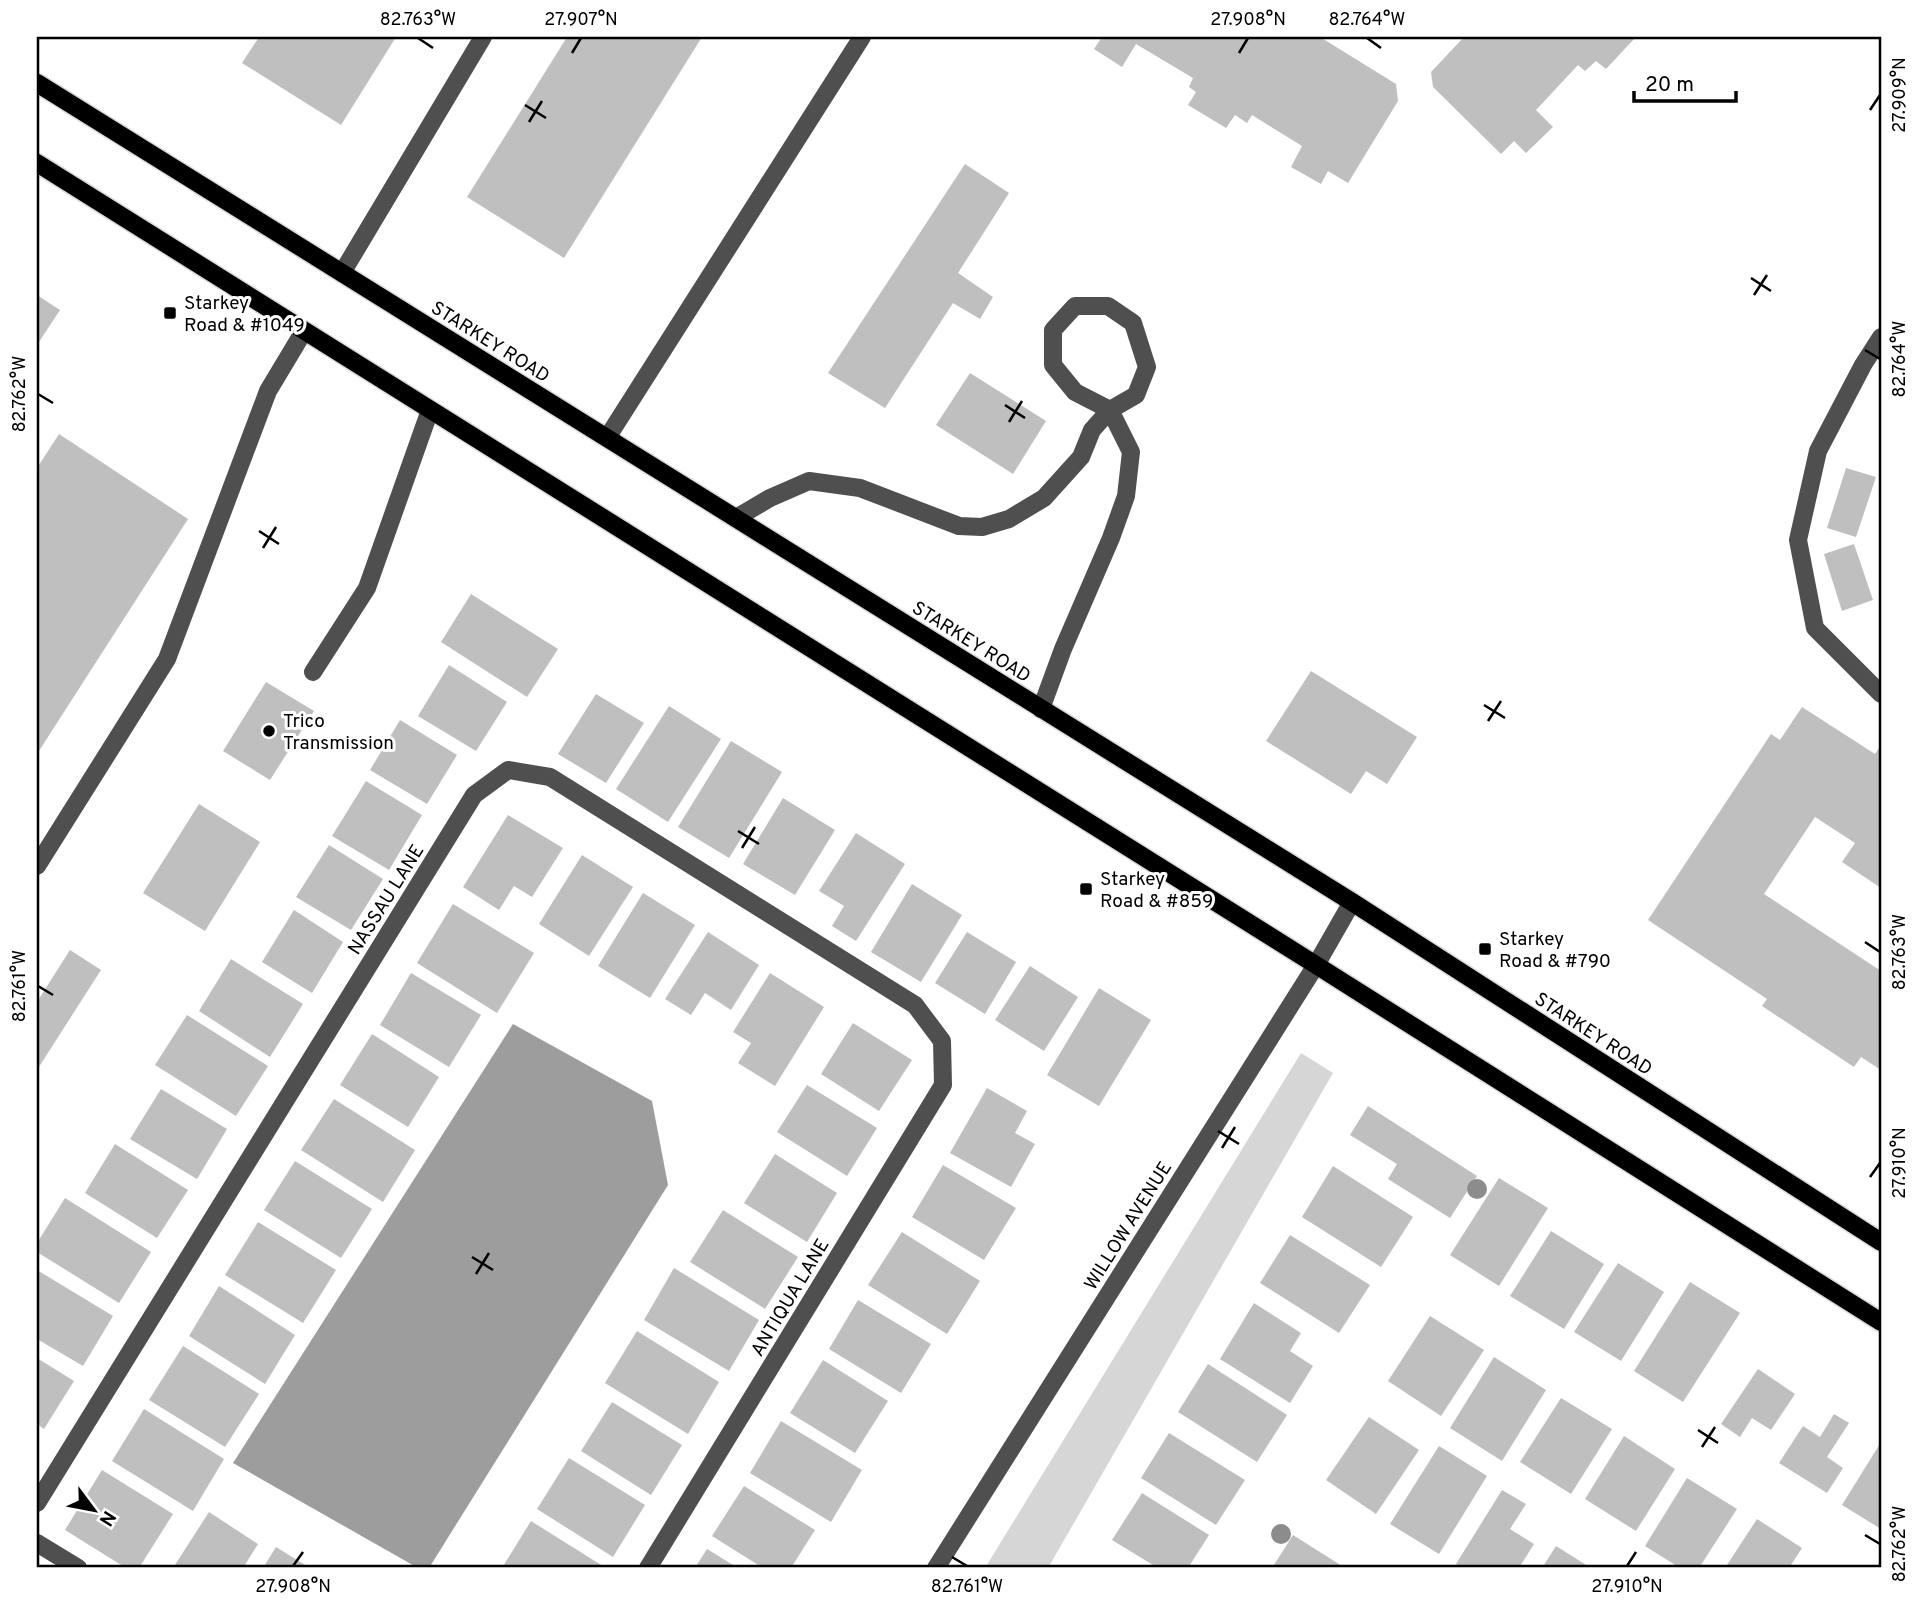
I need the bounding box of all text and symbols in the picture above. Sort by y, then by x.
text: 82.763°W [380,9,456,32]
text: 27.907°N [544,9,618,32]
text: 27.908°N [1210,9,1286,32]
text: 82.764°W [1329,9,1405,32]
text: 27.909°N [1889,57,1912,133]
scale bar [1634,60,1736,104]
text: 20 m [1645,72,1694,99]
place label: Starkey Road & #1049 [184,292,305,338]
street label: STARKEY ROAD [426,297,554,389]
marker: Starkey Road & #1049 [162,305,178,321]
text: 82.764°W [1889,321,1912,397]
text: 82.762°W [9,356,32,432]
street label: STARKEY ROAD [907,597,1035,689]
place label: Trico Transmission [283,710,394,756]
marker: Trico Transmission [261,723,277,739]
street label: NASSAU LANE [343,840,430,960]
place label: Starkey Road & #859 [1100,868,1213,914]
marker: Starkey Road & #859 [1078,881,1094,897]
text: 82.763°W [1889,914,1912,990]
place label: Starkey Road & #790 [1499,928,1611,974]
marker: Starkey Road & #790 [1477,941,1493,957]
text: 82.761°W [9,950,32,1022]
street label: STARKEY ROAD [1529,988,1656,1082]
text: 27.910°N [1889,1127,1912,1199]
street label: WILLOW AVENUE [1079,1157,1178,1295]
street label: ANTIQUA LANE [746,1235,835,1361]
north arrow [60,1476,130,1546]
text: N [93,1506,121,1530]
text: 82.762°W [1889,1506,1912,1582]
text: 27.908°N [255,1576,331,1599]
text: 82.761°W [931,1576,1003,1599]
text: 27.910°N [1591,1576,1663,1599]

